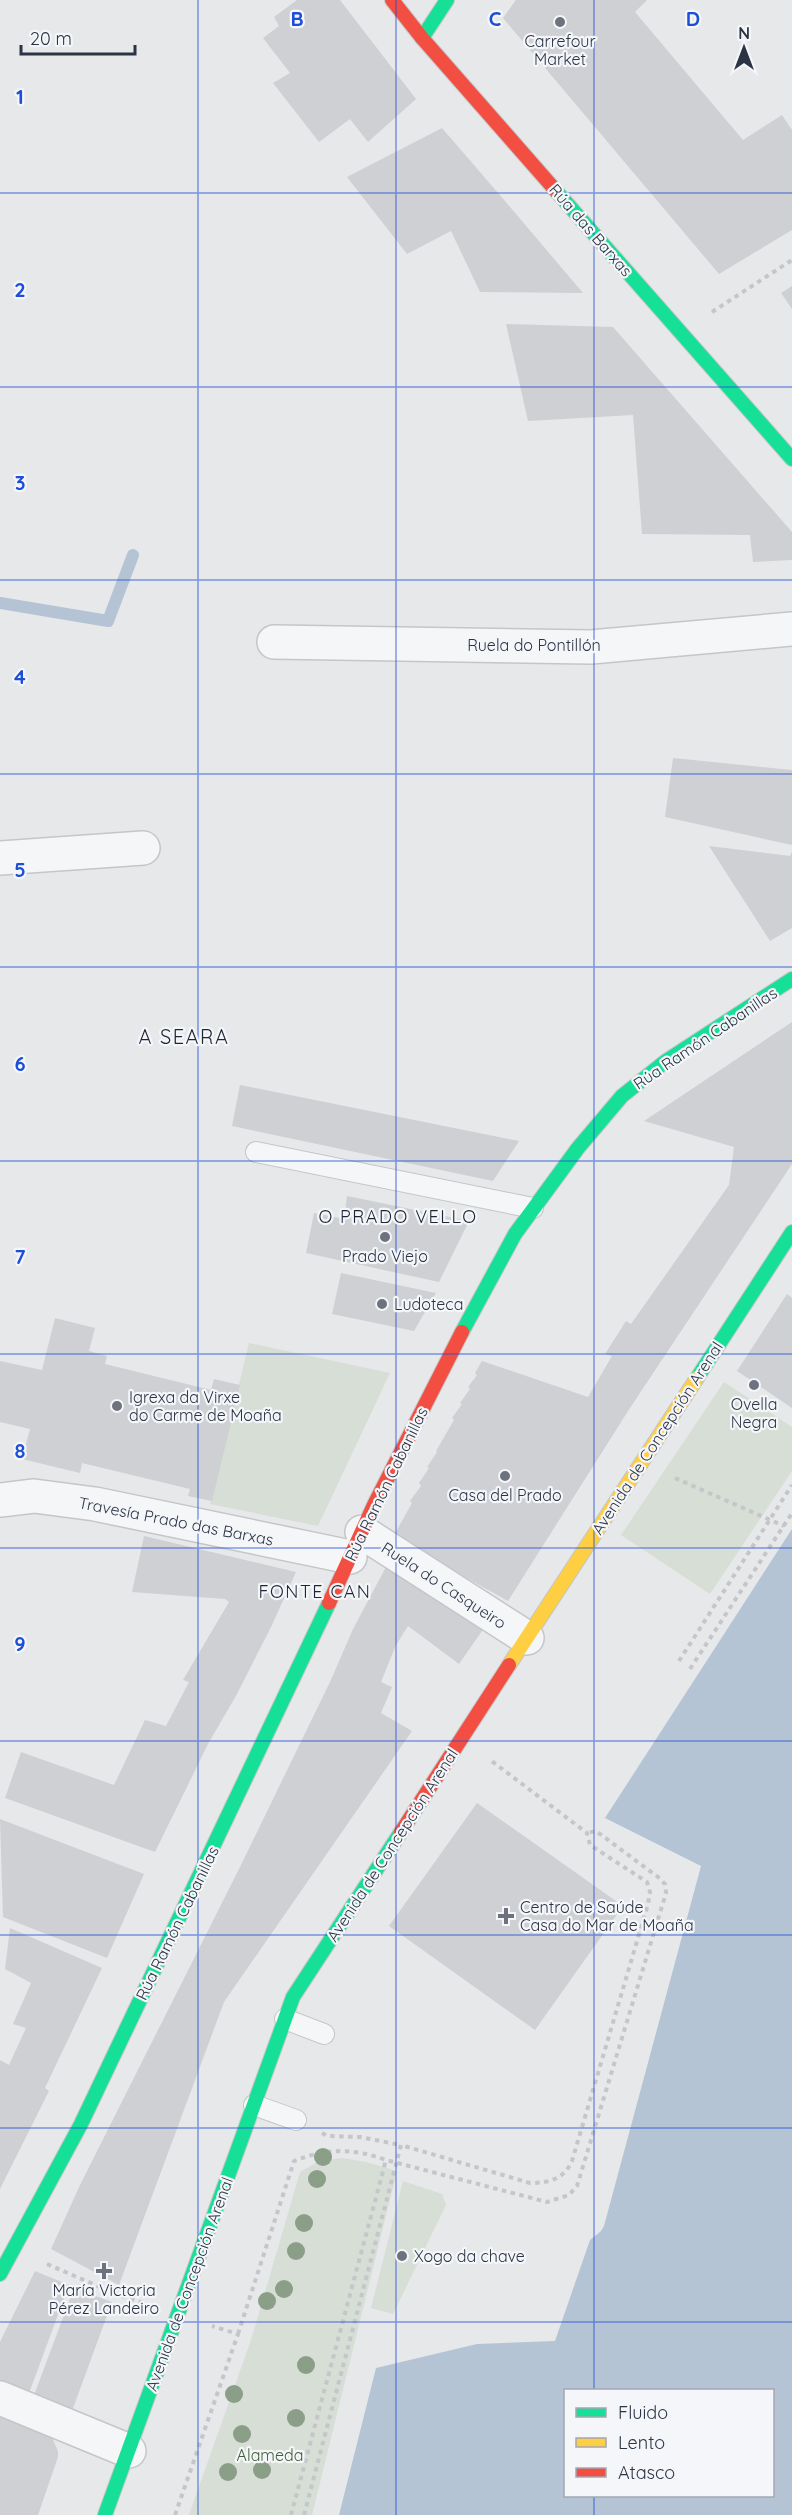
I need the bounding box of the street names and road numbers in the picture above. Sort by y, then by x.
street label: Rúa das Barxas [545,180,637,280]
street label: Ruela do Pontillón [467,635,601,655]
street label: Rúa Ramón Cabanillas [629,982,781,1094]
street label: Avenida de Concepción Arenal [587,1338,727,1538]
street label: Rúa Ramón Cabanillas [340,1404,432,1564]
street label: Travesía Prado das Barxas [77,1492,275,1550]
street label: Ruela do Casqueiro [378,1537,510,1633]
street label: Avenida de Concepción Arenal [322,1745,462,1945]
street label: Rúa Ramón Cabanillas [131,1843,223,2003]
street label: Avenida de Concepción Arenal [141,2174,237,2394]

